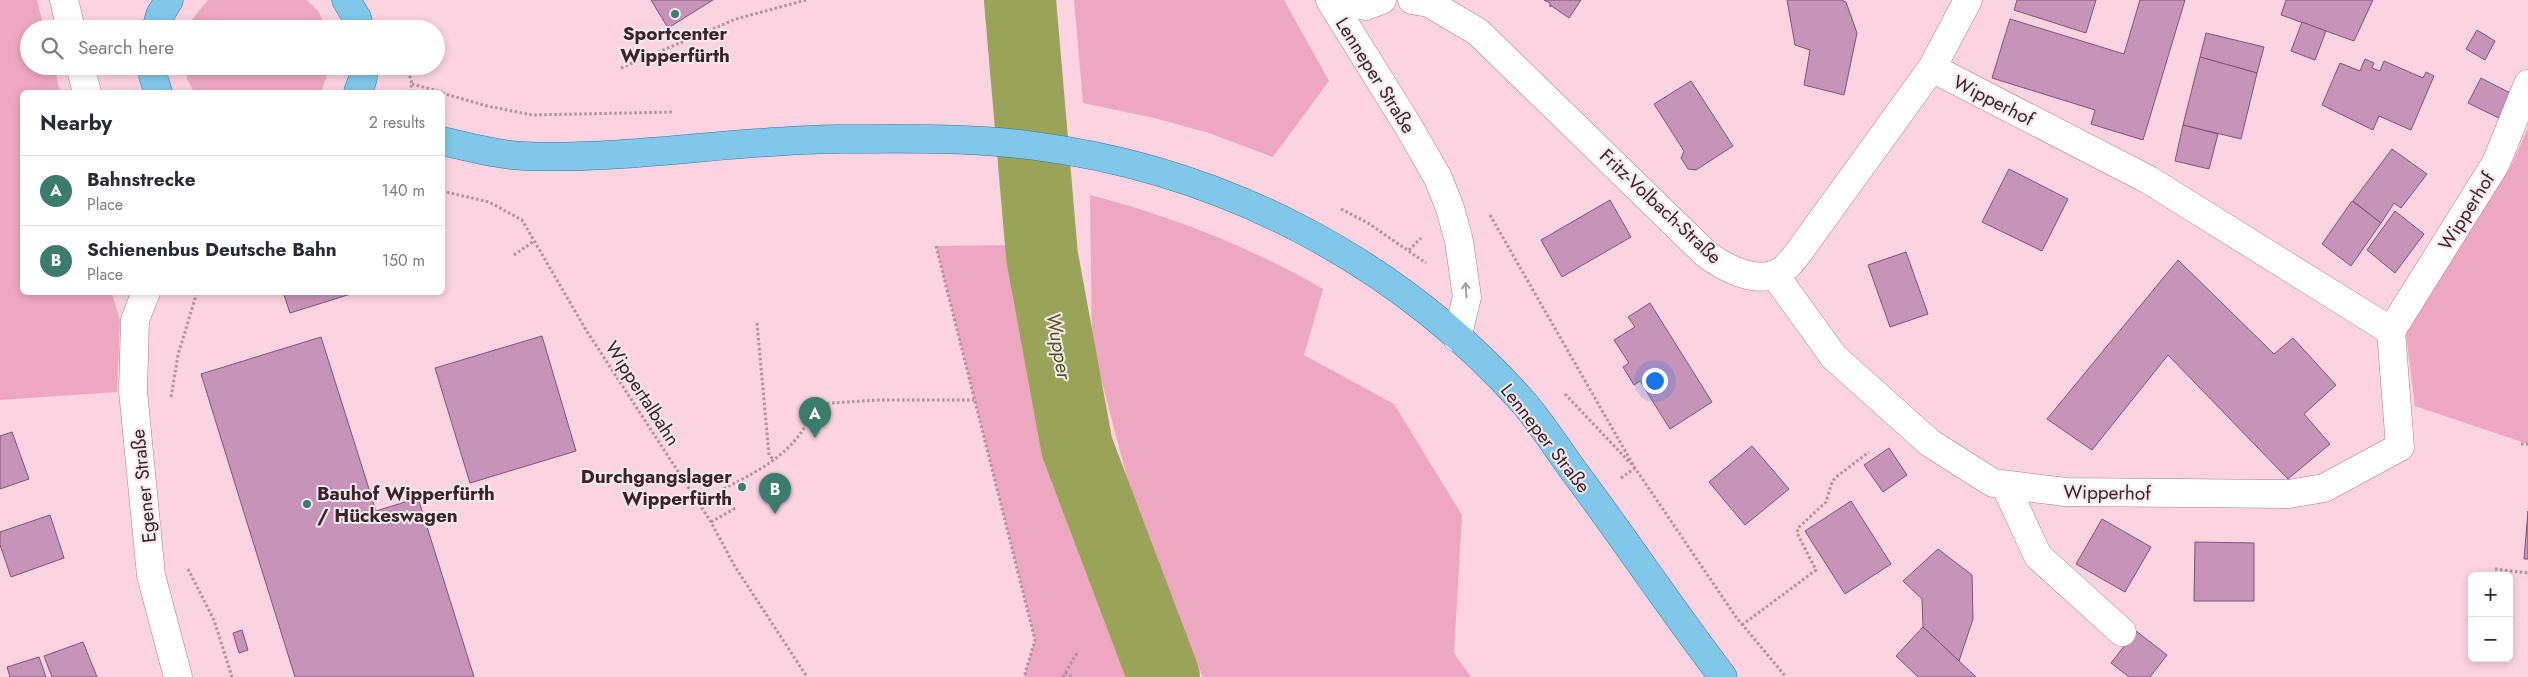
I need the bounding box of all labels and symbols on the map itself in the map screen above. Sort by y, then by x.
marker: Sportcenter Wipperfürth [669,8,681,20]
street label: Lenneper Straße [1329,12,1422,139]
place label: Sportcenter Wipperfürth [620,20,730,69]
street label: Wipperhof [1949,69,2039,133]
street label: Fritz-Volbach-Straße [1594,143,1728,270]
street label: Wipperhof [2432,167,2501,256]
one-way arrow [1462,283,1471,299]
water label: Wupper [1038,311,1079,383]
street label: Wippertalbahn [599,336,687,451]
your location [1642,368,1668,394]
street label: Lenneper Straße [1494,378,1597,499]
pin: A [799,397,831,438]
street label: Egener Straße [124,428,163,544]
place label: Durchgangslager Wipperfürth [581,463,732,512]
pin: B [759,473,791,514]
street label: Wipperhof [2063,478,2152,507]
place label: Bauhof Wipperfürth / Hückeswagen [317,480,495,529]
marker: Durchgangslager Wipperfürth [736,481,748,493]
marker: Bauhof Wipperfürth / Hückeswagen [301,498,313,510]

